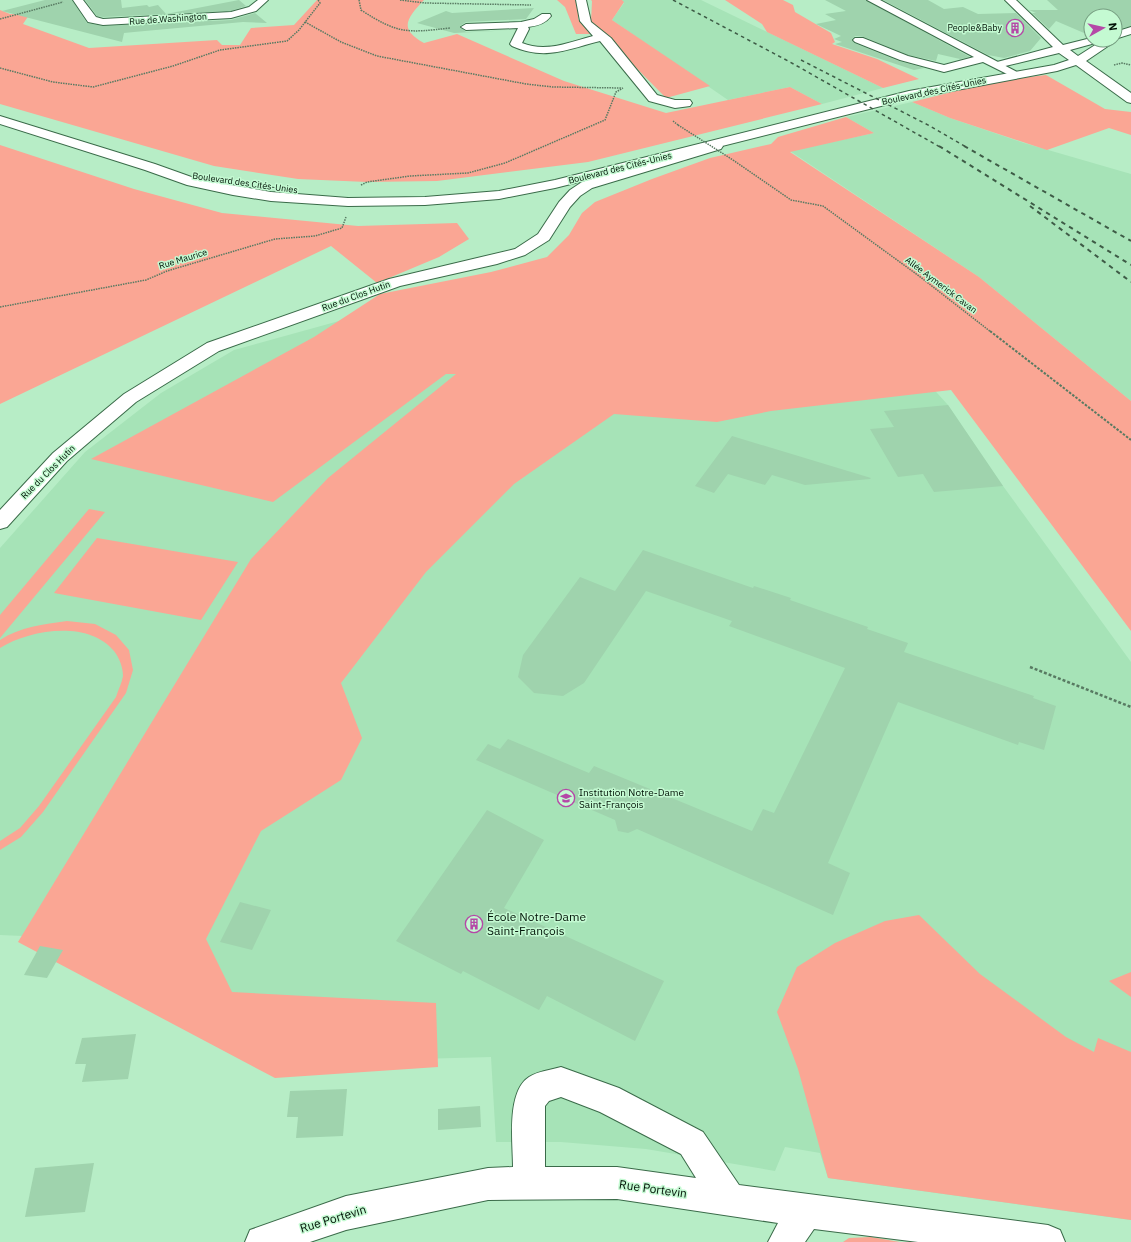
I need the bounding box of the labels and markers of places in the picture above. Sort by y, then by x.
building icon: People&Baby [1005,18,1025,38]
place label: People&Baby [948,22,1002,33]
place label: Institution Notre‐Dame Saint‐François [579,786,684,811]
school or university icon: Institution Notre‐Dame Saint‐François [556,788,576,808]
place label: École Notre-Dame Saint-François [487,909,586,938]
building icon: École Notre-Dame Saint-François [464,914,484,934]

